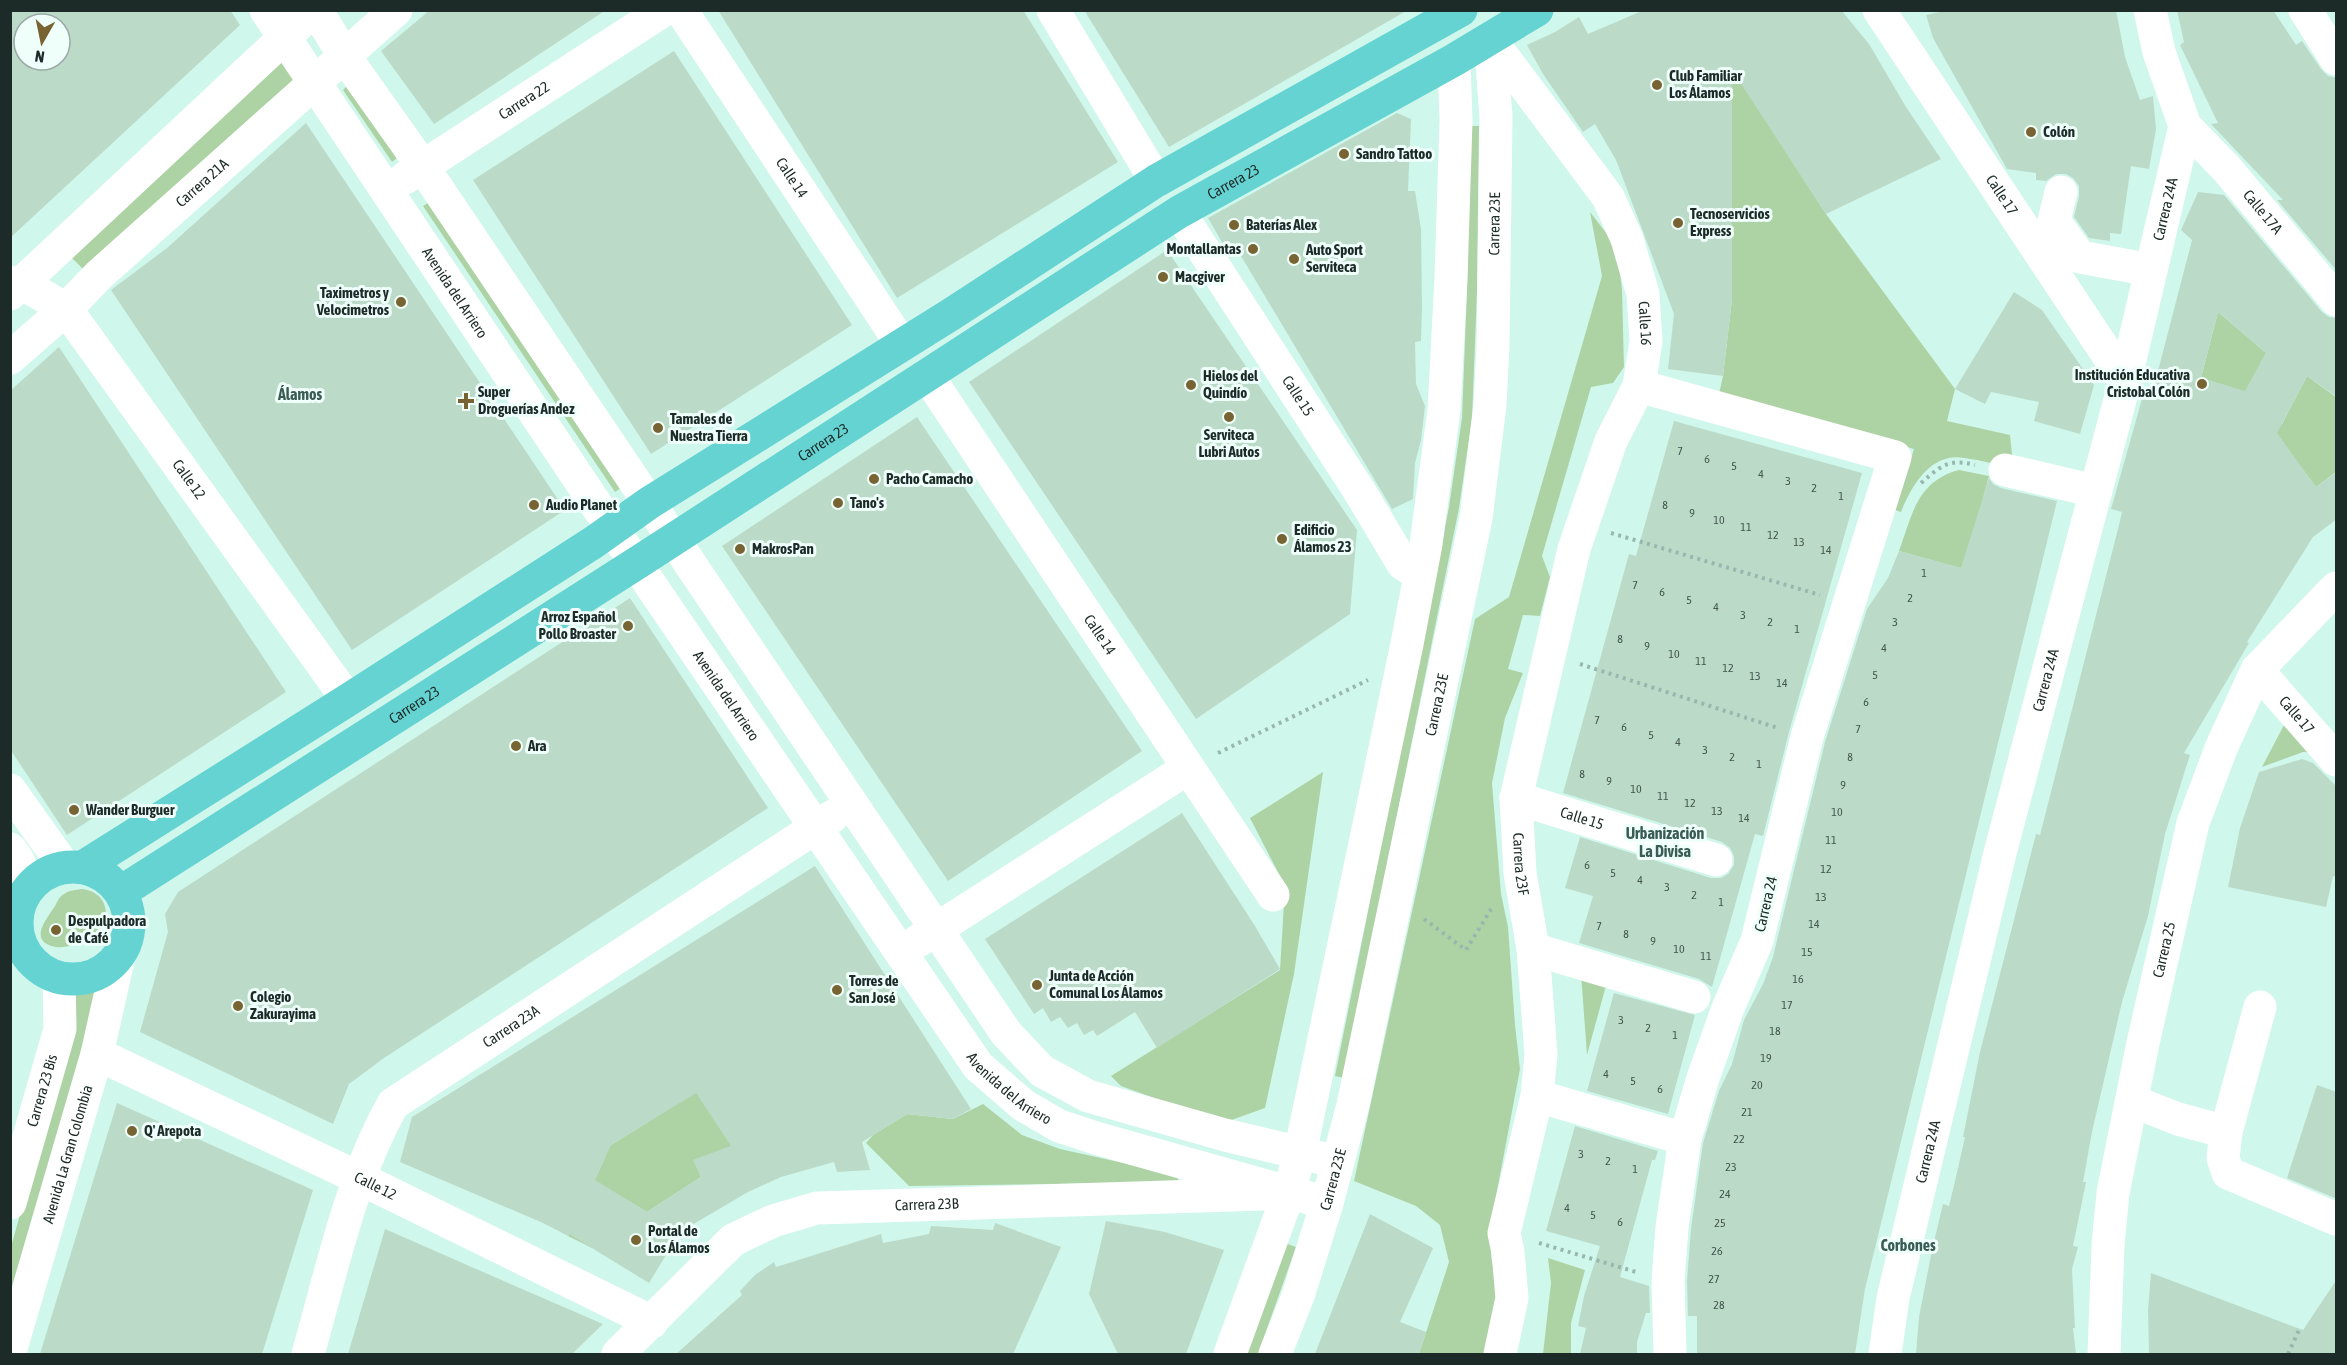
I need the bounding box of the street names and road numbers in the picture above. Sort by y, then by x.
street label: Carrera 22 [495,78,552,123]
street label: Calle 14 [773,154,811,201]
street label: Carrera 21A [172,155,232,210]
street label: Carrera 23 [1204,160,1262,203]
street label: Calle 17 [1983,171,2021,218]
street label: Carrera 24A [2149,175,2181,242]
street label: Calle 17A [2240,186,2287,238]
street label: Carrera 23E [1485,192,1503,256]
street label: Avenida del Arriero [419,244,491,341]
street label: Calle 16 [1635,301,1655,347]
street label: Calle 15 [1279,372,1318,419]
street label: Carrera 23 [795,419,852,464]
street label: Calle 12 [169,456,209,502]
street label: Calle 14 [1081,611,1120,658]
street label: Carrera 24A [2029,646,2062,713]
street label: Avenida del Arriero [690,647,763,744]
street label: Carrera 23E [1422,672,1451,737]
street label: Carrera 23 [386,682,443,727]
street label: Calle 17 [2276,692,2318,737]
street label: Calle 15 [1558,803,1606,833]
street label: Carrera 23F [1510,832,1533,897]
street label: Carrera 24 [1751,874,1780,933]
street label: Carrera 25 [2149,920,2178,979]
street label: Carrera 23A [479,1001,543,1051]
street label: Avenida del Arriero [963,1049,1055,1128]
street label: Carrera 23 Bis [23,1052,60,1129]
street label: Avenida La Gran Colombia [39,1083,96,1225]
street label: Carrera 24A [1912,1118,1944,1185]
street label: Carrera 23E [1316,1146,1349,1212]
street label: Calle 12 [352,1168,399,1203]
street label: Carrera 23B [895,1195,959,1214]

